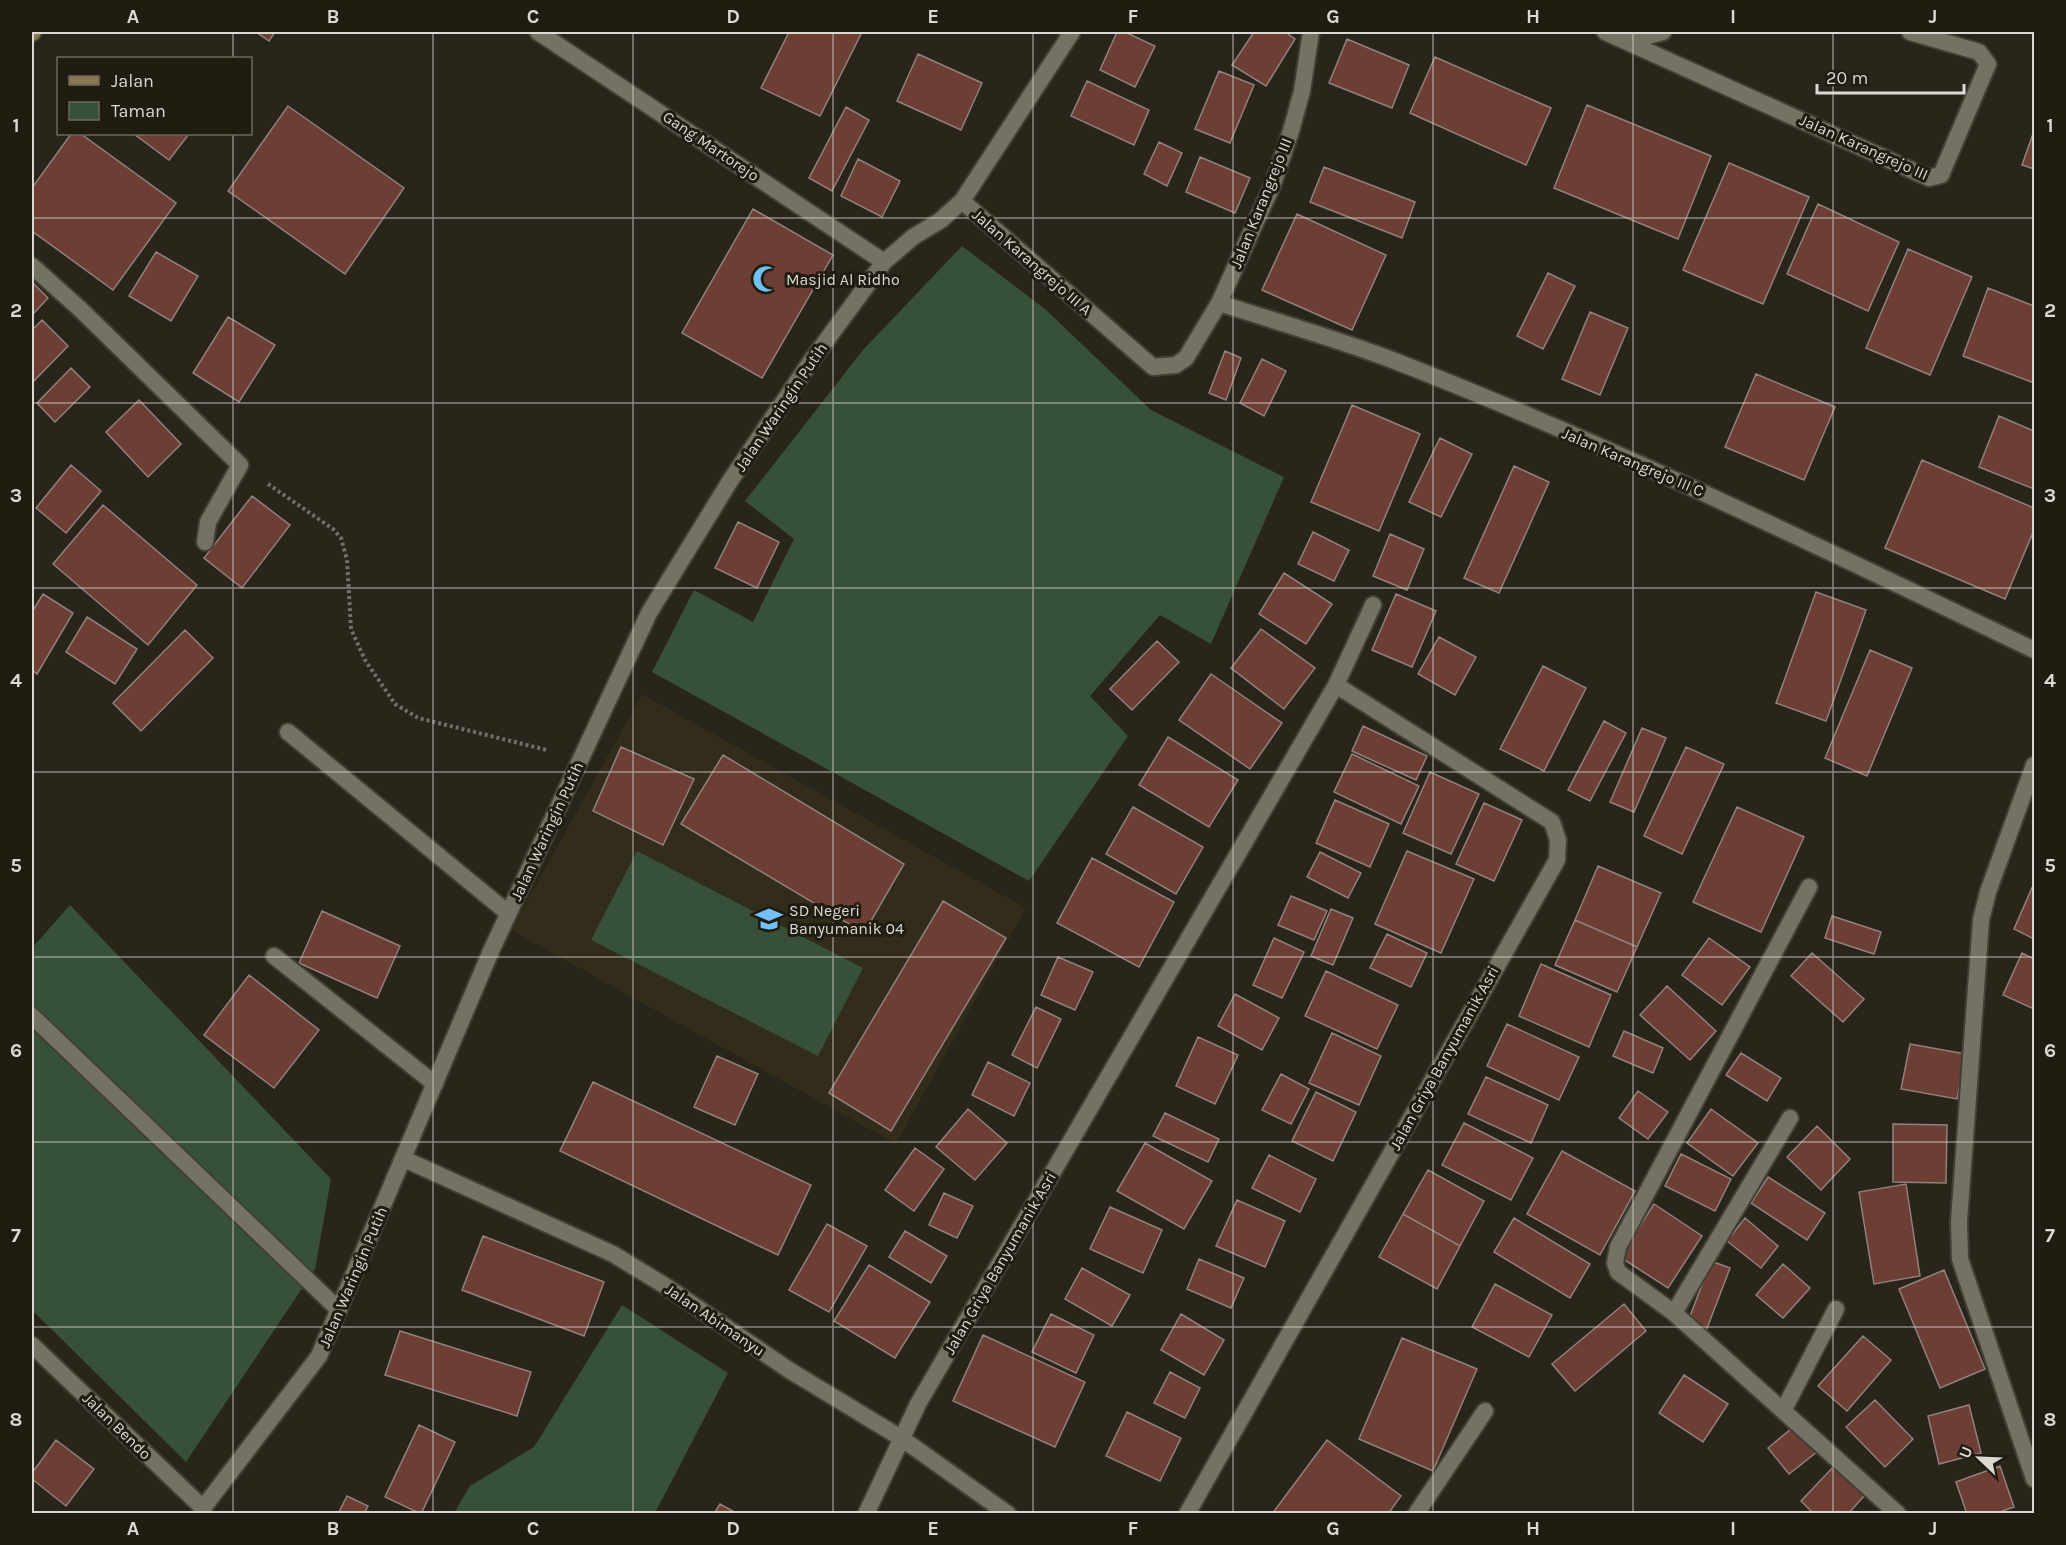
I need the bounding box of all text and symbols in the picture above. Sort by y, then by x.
text: A [127,5,140,28]
text: B [327,5,339,28]
text: C [527,5,539,28]
text: D [726,5,740,28]
text: E [927,5,939,28]
text: F [1128,5,1139,28]
text: G [1326,5,1340,28]
text: H [1526,5,1540,28]
text: I [1730,5,1736,28]
text: J [1929,5,1937,28]
legend [57,57,252,135]
scale bar [1817,57,1964,95]
text: 20 m [1826,67,1868,89]
text: Jalan [111,70,154,92]
text: Taman [111,100,166,122]
street label: Gang Martorejo [659,107,763,185]
street label: Jalan Karangrejo III [1797,110,1931,184]
text: 1 [12,114,20,137]
text: 1 [2046,114,2054,137]
street label: Jalan Karangrejo III [1226,135,1296,271]
street label: Jalan Karangrejo III A [968,205,1096,319]
mosque icon: Masjid Al Ridho [751,264,781,294]
place label: Masjid Al Ridho [786,270,900,289]
text: 2 [10,299,22,322]
text: 2 [2044,299,2056,322]
street label: Jalan Waringin Putih [731,339,831,475]
street label: Jalan Karangrejo III C [1559,423,1707,501]
text: 3 [10,484,22,507]
text: 3 [2044,484,2056,507]
text: 4 [10,669,22,692]
text: 4 [2044,669,2056,692]
street label: Jalan Waringin Putih [506,759,588,903]
text: 5 [10,854,22,877]
text: 5 [2044,854,2056,877]
place label: SD Negeri Banyumanik 04 [789,901,904,938]
school or university icon: SD Negeri Banyumanik 04 [754,904,784,934]
street label: Jalan Griya Banyumanik Asri [1385,963,1503,1153]
text: 6 [10,1039,22,1062]
text: 6 [2044,1039,2056,1062]
street label: Jalan Griya Banyumanik Asri [940,1168,1060,1358]
street label: Jalan Waringin Putih [315,1204,391,1350]
text: 7 [11,1224,21,1247]
text: 7 [2045,1224,2055,1247]
street label: Jalan Abimanyu [662,1280,768,1360]
street label: Jalan Bendo [79,1389,155,1463]
text: 8 [10,1408,22,1431]
text: 8 [2044,1408,2056,1431]
north arrow [1949,1428,2009,1488]
text: U [1955,1444,1977,1461]
text: A [127,1517,140,1540]
text: B [327,1517,339,1540]
text: C [527,1517,539,1540]
text: D [726,1517,740,1540]
text: E [927,1517,939,1540]
text: F [1128,1517,1139,1540]
text: G [1326,1517,1340,1540]
text: H [1526,1517,1540,1540]
text: I [1730,1517,1736,1540]
text: J [1929,1517,1937,1540]

